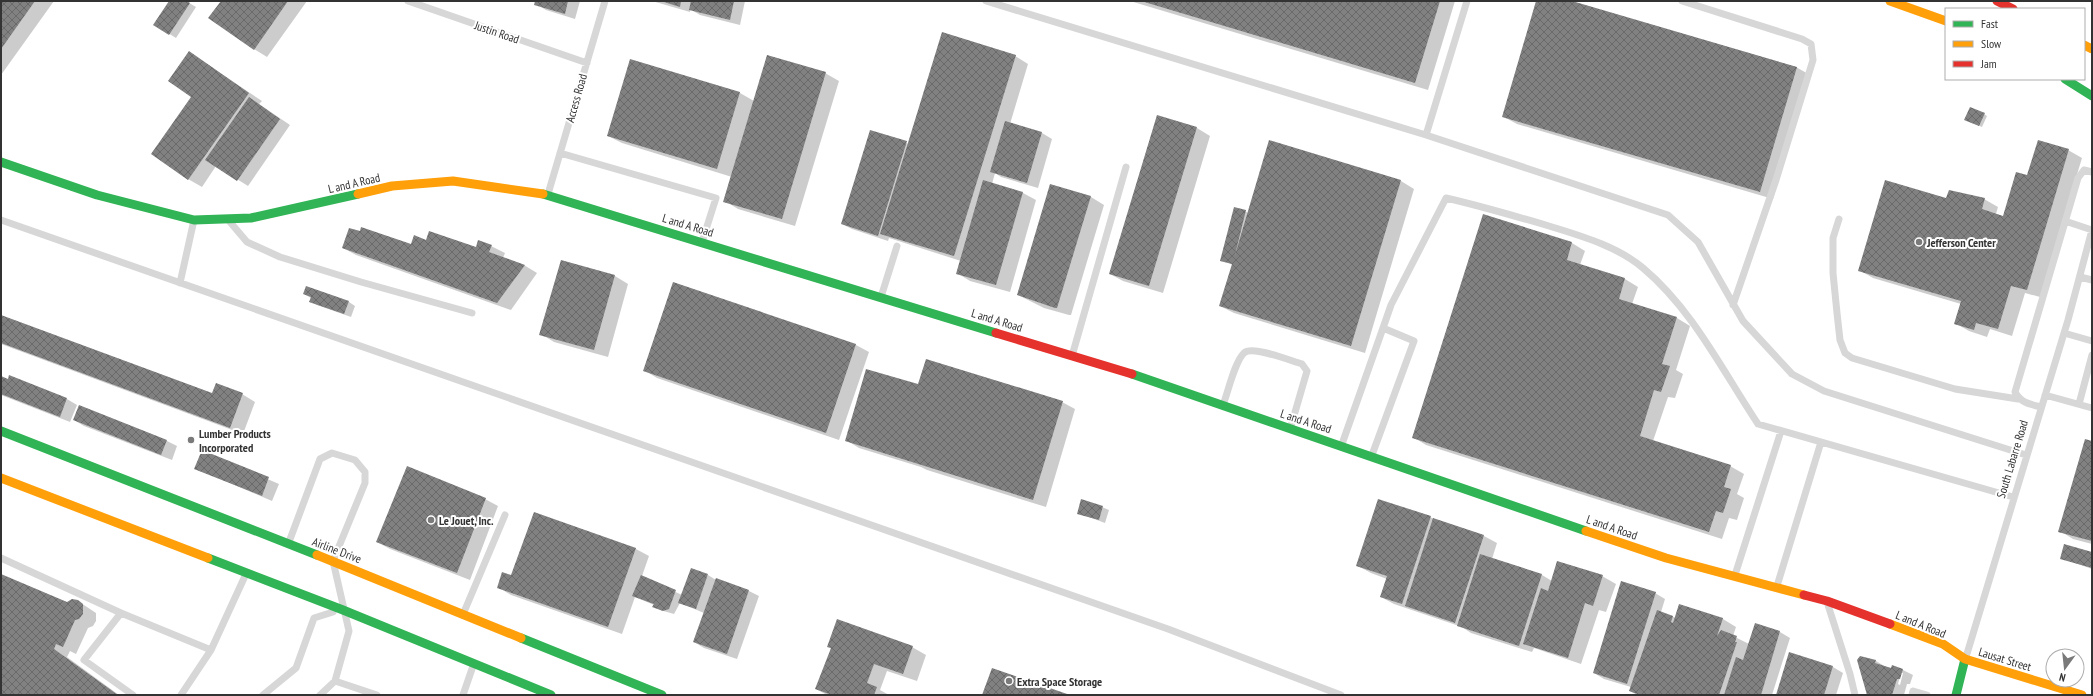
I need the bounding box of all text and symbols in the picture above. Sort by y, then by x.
legend [1945,8,2085,80]
text: Fast [1981,16,1999,31]
street label: Justin Road [472,17,521,47]
text: Slow [1981,36,2002,51]
text: Jam [1980,56,1997,71]
street label: Access Road [562,72,590,124]
street label: L and A Road [327,170,381,196]
street label: L and A Road [661,210,715,240]
place label: Jefferson Center [1926,235,1996,250]
marker: Jefferson Center [1914,237,1924,247]
street label: L and A Road [970,305,1024,335]
street label: L and A Road [1279,406,1333,436]
street label: South Labarre Road [1993,418,2031,500]
place label: Lumber Products Incorporated [199,426,271,455]
marker: Lumber Products Incorporated [186,435,196,445]
street label: L and A Road [1585,511,1639,543]
place label: Le Jouet, Inc. [439,513,494,528]
marker: Le Jouet, Inc. [426,515,436,525]
street label: Airline Drive [310,534,364,566]
street label: L and A Road [1894,607,1948,641]
street label: Lausat Street [1977,644,2034,674]
north arrow [2045,648,2085,688]
text: N [2058,670,2067,685]
place label: Extra Space Storage [1017,674,1102,689]
marker: Extra Space Storage [1004,676,1014,686]

